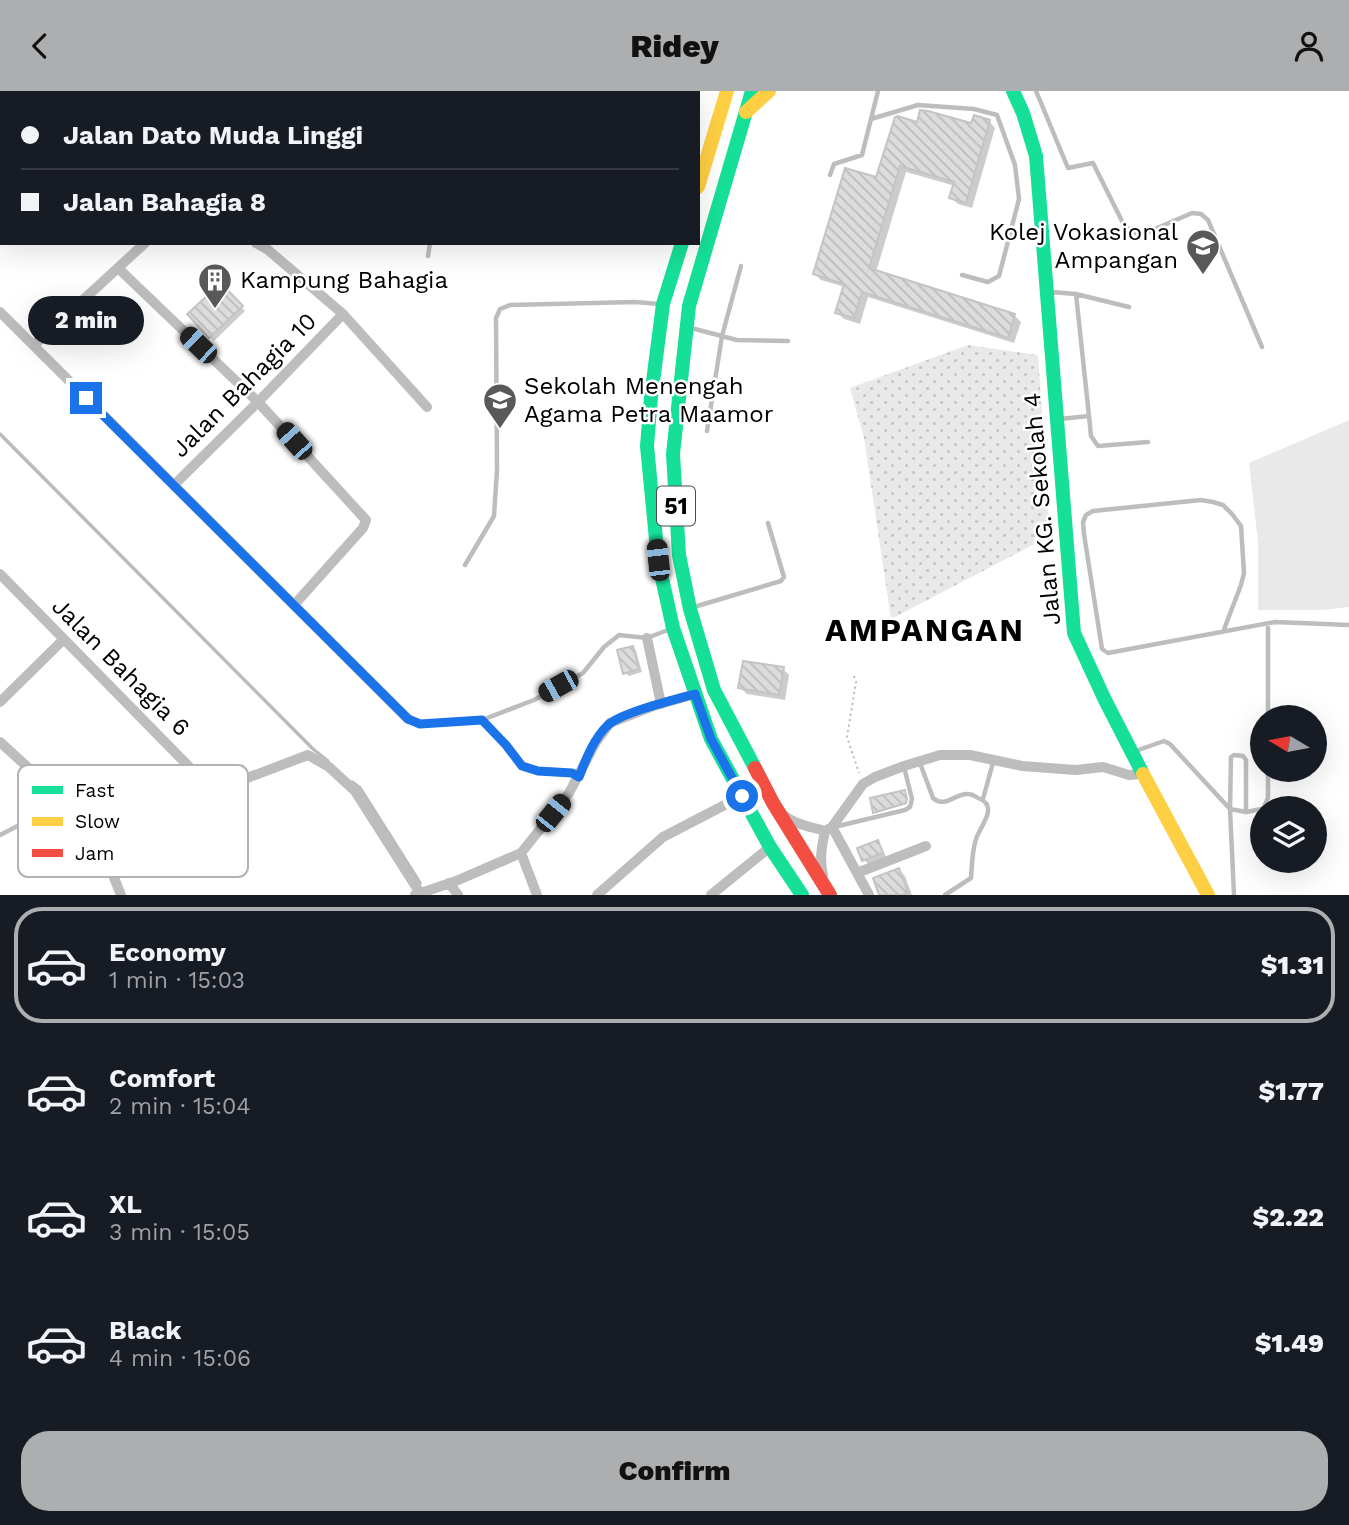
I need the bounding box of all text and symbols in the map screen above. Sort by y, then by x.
icon: back [21,27,59,65]
text: Ridey [630,27,719,65]
icon: person [1290,27,1328,65]
text: Jalan Dato Muda Linggi [63,120,363,150]
text: Jalan Bahagia 8 [63,187,266,217]
place label: Kolej Vokasional Ampangan [989,218,1179,274]
school or university icon: Kolej Vokasional Ampangan [1184,227,1222,276]
building icon: Kampung Bahagia [196,261,234,310]
place label: Kampung Bahagia [240,266,448,294]
callout: 2 min [28,296,144,345]
text: 2 min [55,307,117,334]
street label: Jalan Bahagia 10 [166,307,322,463]
car [176,323,221,367]
place label: Sekolah Menengah Agama Petra Maamor [524,372,774,428]
school or university icon: Sekolah Menengah Agama Petra Maamor [481,381,519,430]
route end [70,382,102,414]
street label: Jalan KG. Sekolah 4 [1018,392,1066,626]
car [273,418,316,464]
road number: 51 [657,487,695,525]
car [646,538,671,582]
street label: Jalan Bahagia 6 [46,592,196,742]
district label: AMPANGAN [825,611,1025,649]
car [535,667,582,705]
north arrow [1250,705,1326,782]
map controls [1250,705,1327,873]
legend [18,765,248,877]
text: Fast [75,779,114,802]
route start [726,780,758,812]
car [532,790,575,836]
button: layers [1250,796,1327,873]
text: Slow [75,810,120,833]
text: Jam [75,842,114,865]
icon: car [25,934,88,997]
text: Economy [109,937,226,967]
text: $1.31 [1261,950,1324,980]
text: 1 min · 15:03 [109,967,245,994]
icon: car [25,1060,88,1123]
text: Comfort [109,1063,215,1093]
text: $1.77 [1258,1076,1324,1106]
text: 2 min · 15:04 [109,1093,250,1120]
icon: car [25,1186,88,1249]
text: XL [109,1189,142,1219]
text: $2.22 [1253,1202,1324,1232]
text: 3 min · 15:05 [109,1219,250,1246]
icon: car [25,1312,88,1375]
text: Black [109,1315,181,1345]
text: $1.49 [1255,1328,1324,1358]
text: 4 min · 15:06 [109,1345,251,1372]
button: Confirm [21,1431,1328,1511]

